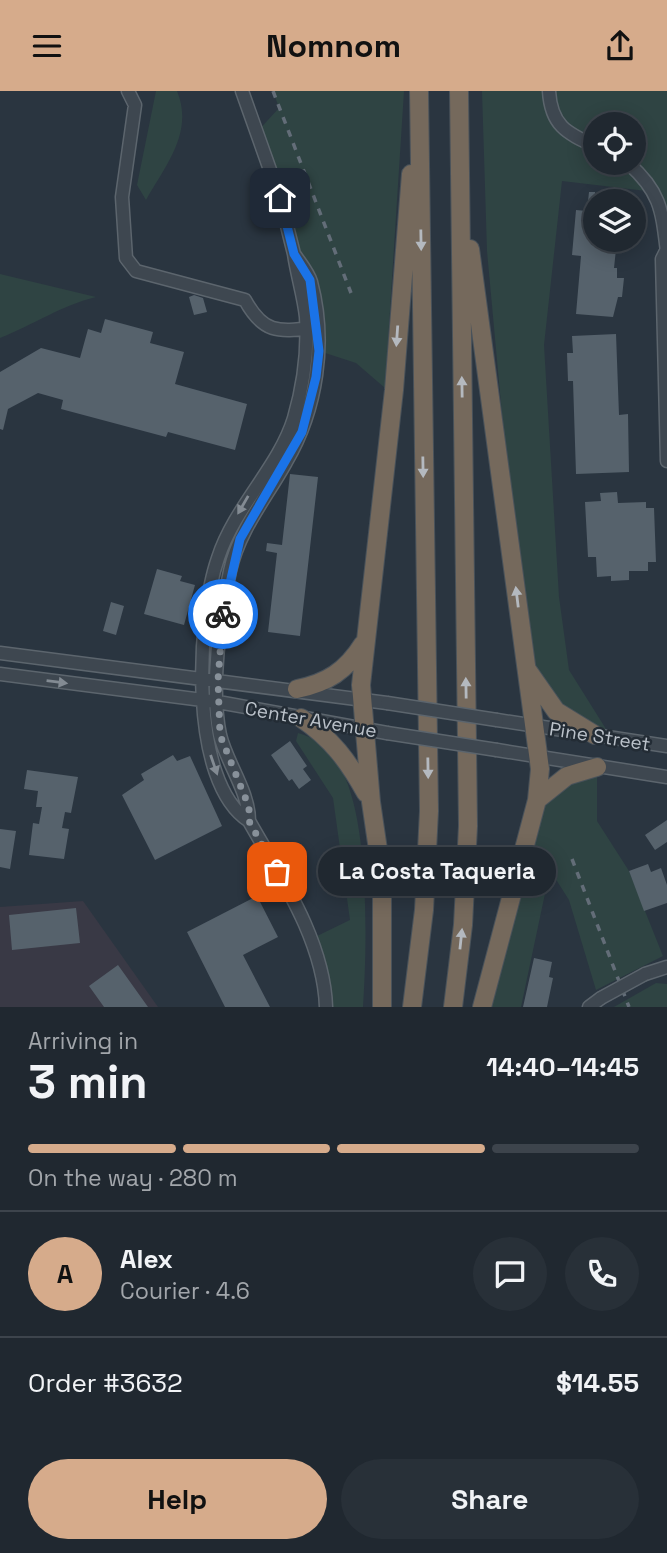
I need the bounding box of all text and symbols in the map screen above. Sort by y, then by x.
text: Nomnom [266,26,401,66]
icon: menu [28,27,66,65]
icon: share [601,27,639,65]
map controls [583,112,646,252]
button: locate [583,112,646,175]
pin [250,168,310,228]
icon: home [261,179,299,217]
button: layers [583,189,646,252]
one-way arrow [415,229,426,251]
one-way arrow [391,325,402,347]
one-way arrow [457,375,468,397]
one-way arrow [417,456,429,478]
one-way arrow [237,495,249,514]
courier [188,579,258,649]
one-way arrow [511,586,522,608]
icon: bike [204,595,242,633]
one-way arrow [46,676,68,687]
one-way arrow [461,676,472,698]
street label: Center Avenue [243,696,379,743]
street label: Pine Street [548,716,652,757]
one-way arrow [210,755,220,776]
one-way arrow [422,757,434,779]
pin [247,842,307,902]
callout: La Costa Taqueria [319,847,557,897]
icon: bag [258,853,296,891]
text: La Costa Taqueria [339,856,535,886]
one-way arrow [456,928,467,950]
text: Arriving in [28,1026,138,1056]
text: 14:40–14:45 [486,1050,639,1084]
text: 3 min [28,1053,148,1111]
text: On the way · 280 m [28,1163,238,1193]
button: chat [473,1237,547,1311]
button: phone [565,1237,639,1311]
text: Alex [120,1242,173,1276]
text: A [57,1257,73,1291]
text: Courier · 4.6 [120,1276,250,1306]
text: Order #3632 [28,1366,183,1400]
text: $14.55 [556,1366,639,1400]
button: Help [28,1459,327,1539]
button: Share [341,1459,639,1539]

